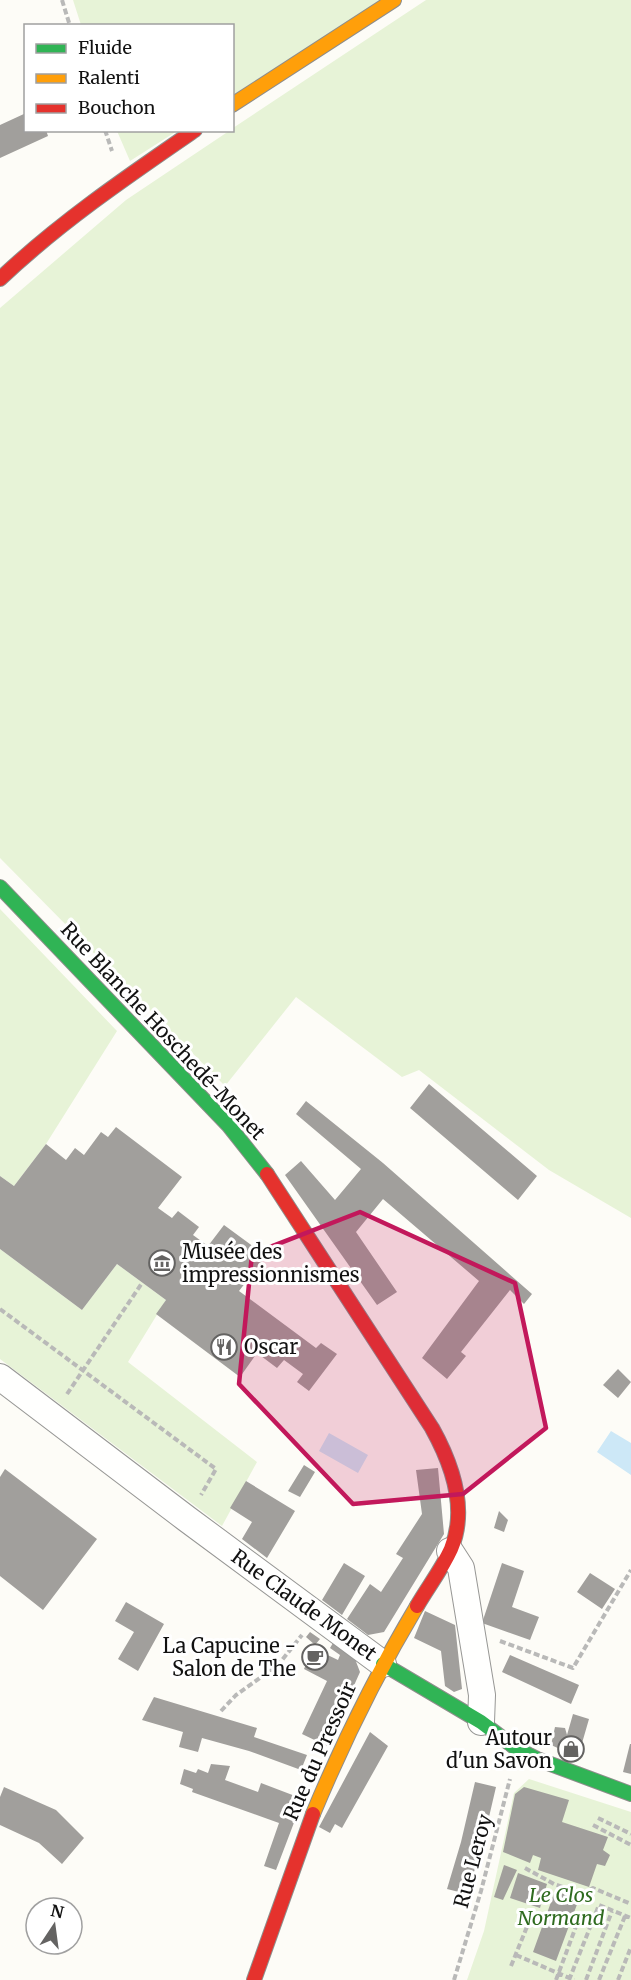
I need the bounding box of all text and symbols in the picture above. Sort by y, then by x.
legend [24,24,234,132]
text: Fluide [78,36,132,59]
text: Ralenti [78,66,140,89]
text: Bouchon [78,96,155,119]
street label: Rue Blanche Hoschedé-Monet [56,917,271,1145]
place label: Musée des impressionnismes [182,1239,360,1287]
museum icon: Musée des impressionnismes [147,1248,177,1278]
restaurant icon: Oscar [209,1332,239,1362]
place label: Oscar [244,1334,298,1359]
street label: Rue Claude Monet [227,1543,382,1666]
place label: La Capucine - Salon de The [162,1633,296,1681]
cafe icon: La Capucine - Salon de The [300,1642,330,1672]
street label: Rue du Pressoir [278,1678,361,1824]
place label: Autour d'un Savon [446,1725,552,1773]
shop icon: Autour d'un Savon [556,1734,586,1764]
street label: Rue Leroy [448,1811,497,1910]
park label: Le Clos Normand [518,1882,605,1930]
north arrow [24,1896,84,1956]
text: N [49,1900,66,1923]

